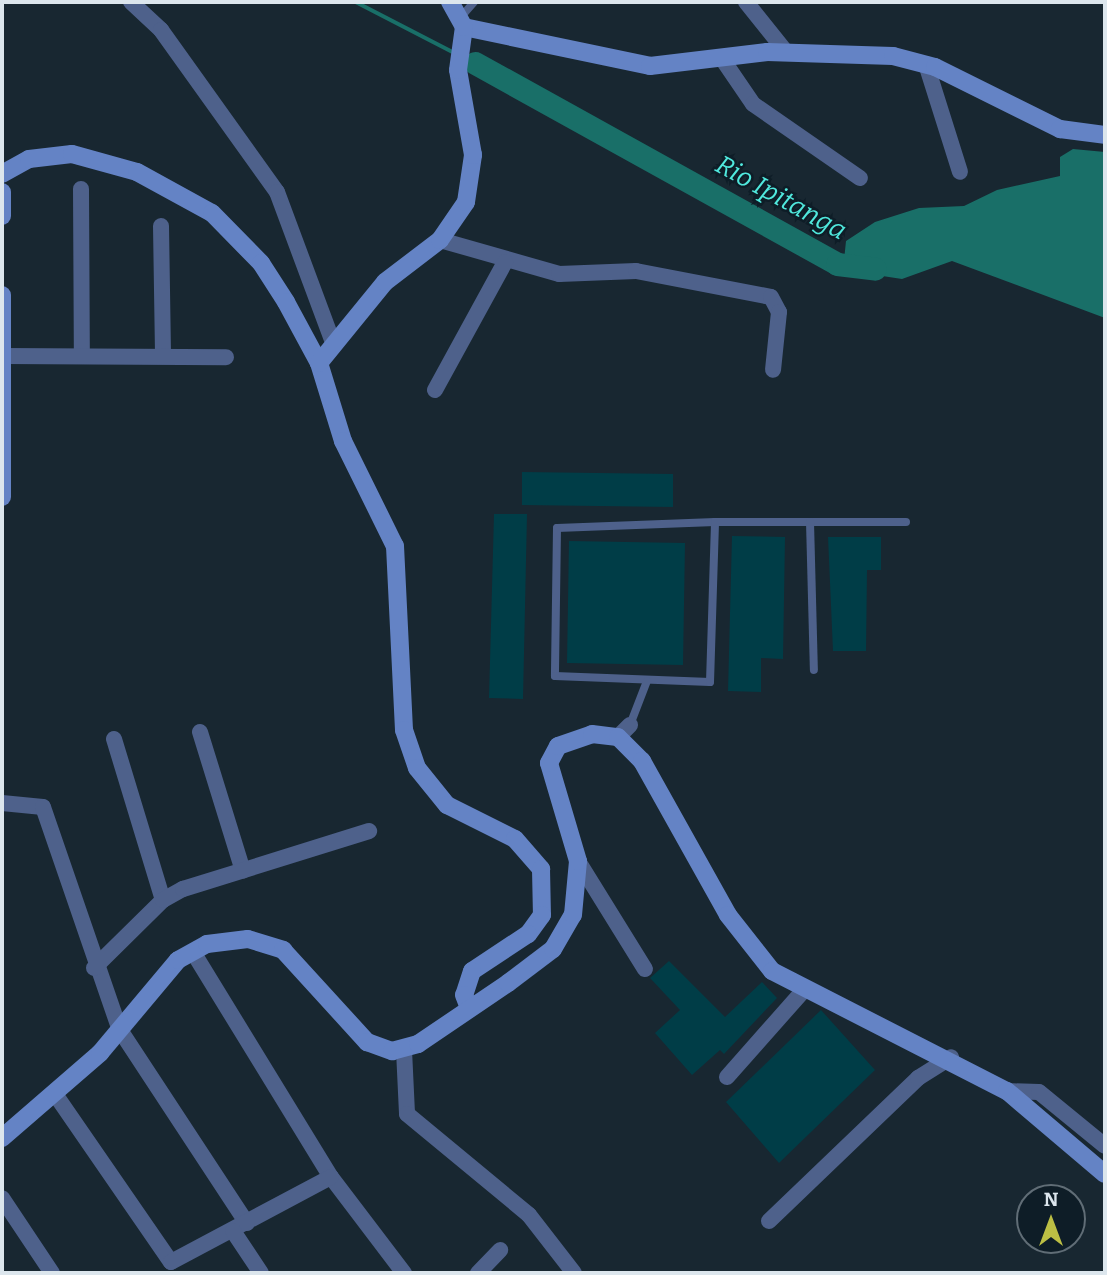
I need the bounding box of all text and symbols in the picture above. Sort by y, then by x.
water label: Rio Ipitanga [710,149,852,247]
north arrow [1016,1184,1086,1254]
text: N [1044,1188,1058,1211]

